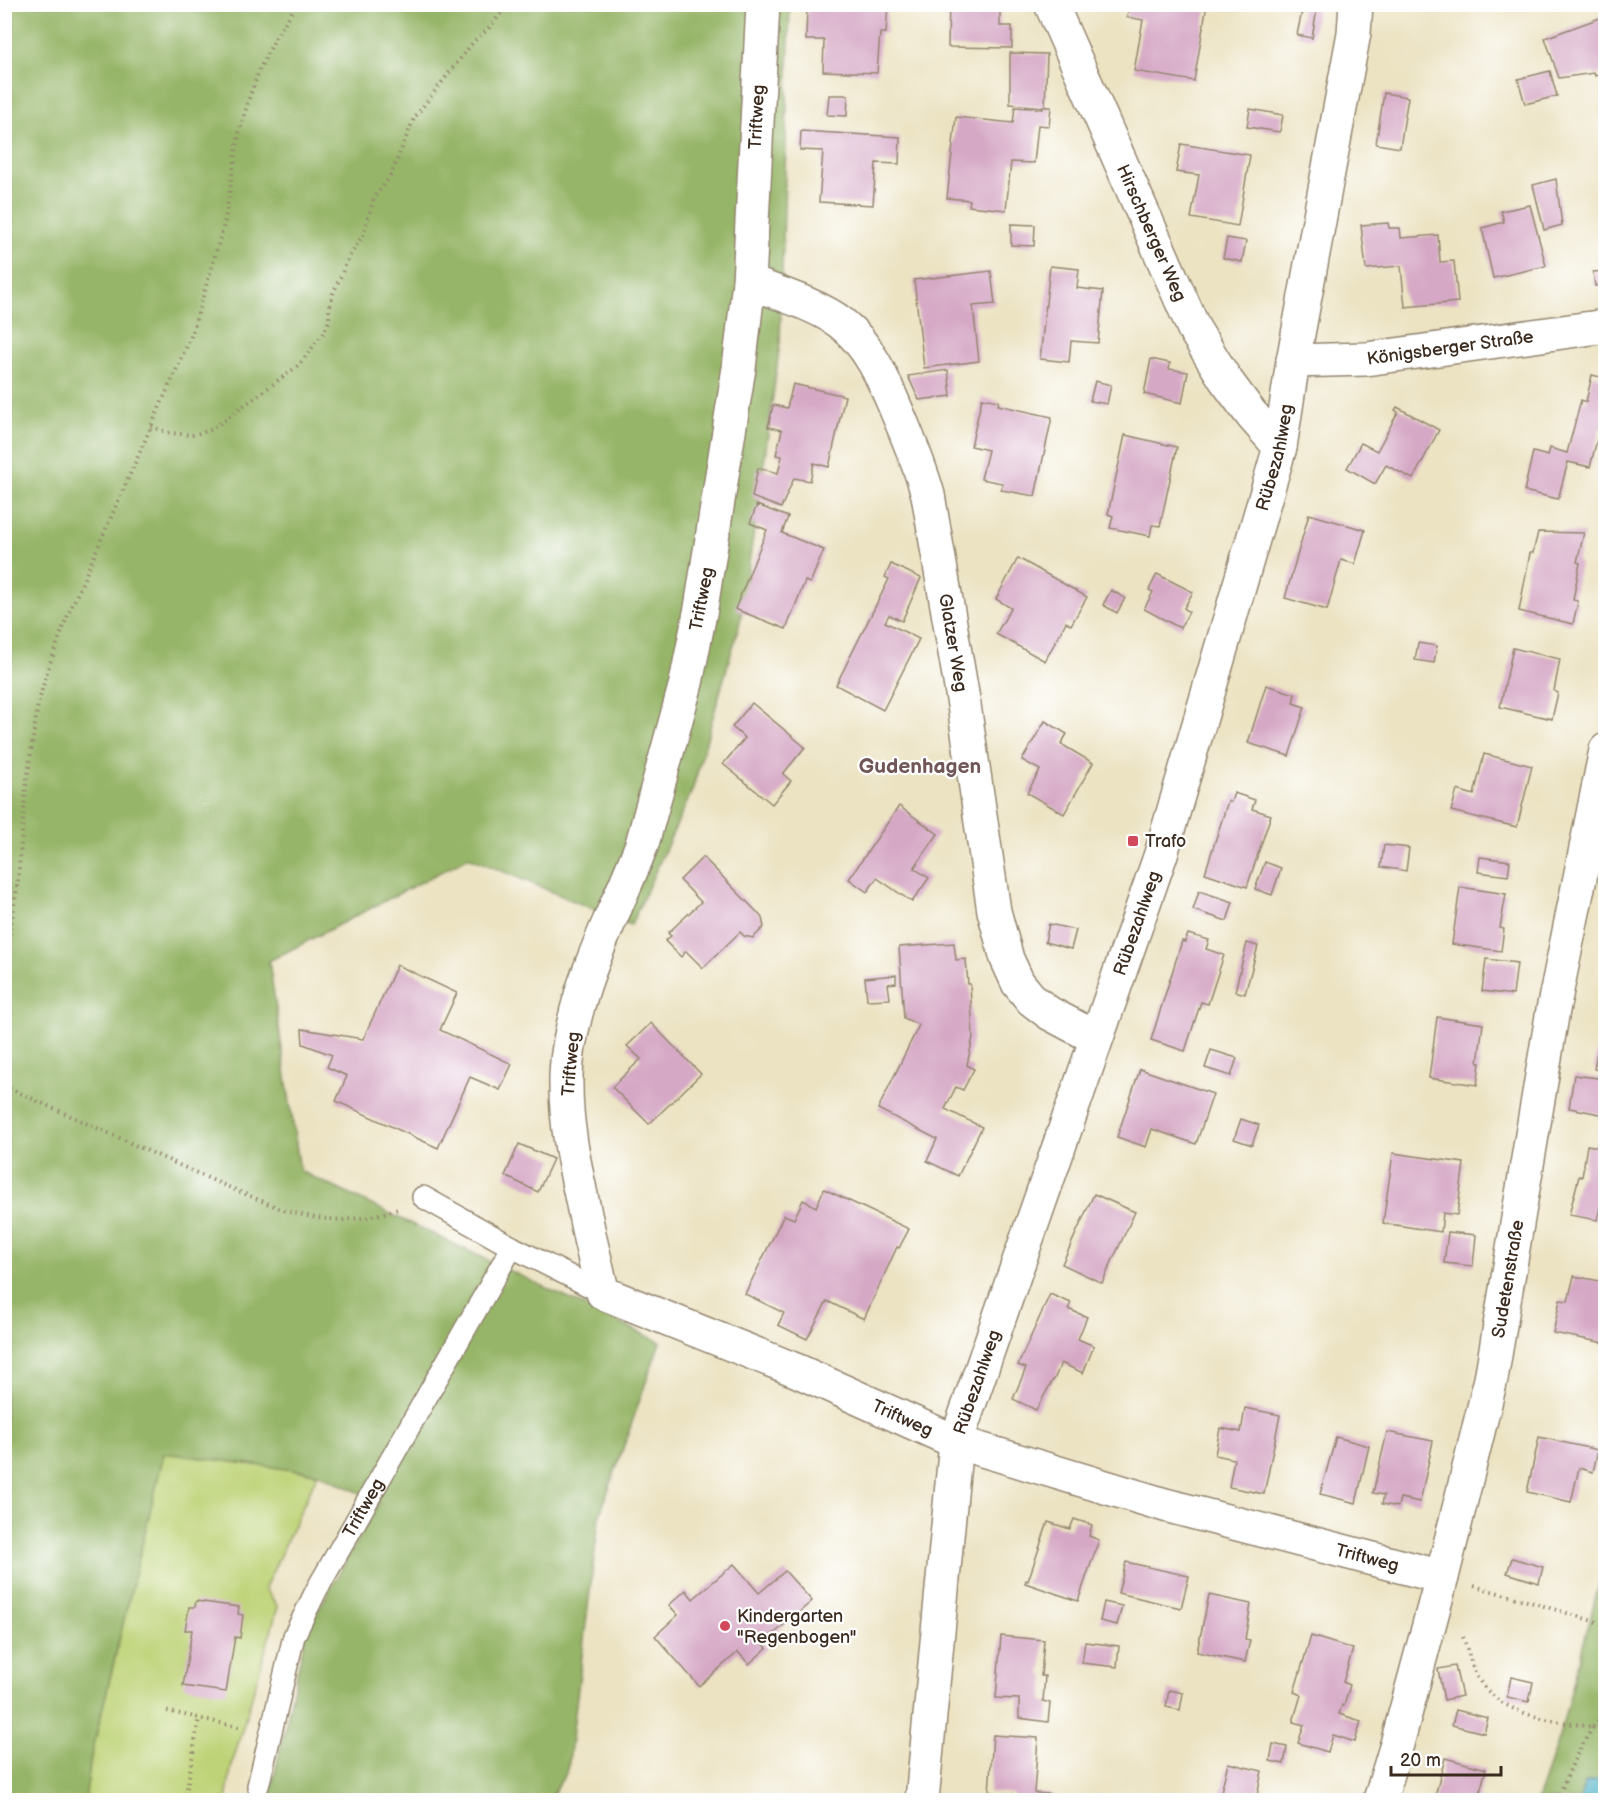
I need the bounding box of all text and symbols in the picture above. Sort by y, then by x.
street label: Triftweg [745,84,769,150]
street label: Hirschberger Weg [1112,161,1191,305]
street label: Königsberger Straße [1366,326,1535,369]
street label: Rübezahlweg [1251,403,1297,513]
street label: Triftweg [686,565,718,633]
street label: Glatzer Weg [935,592,972,693]
district label: Gudenhagen [859,754,981,779]
place label: Trafo [1145,831,1186,852]
marker: Trafo [1126,834,1140,848]
street label: Rübezahlweg [1109,868,1165,978]
street label: Triftweg [558,1031,584,1097]
street label: Sudetenstraße [1488,1218,1528,1339]
street label: Rübezahlweg [949,1327,1005,1437]
street label: Triftweg [869,1395,936,1441]
street label: Triftweg [338,1475,388,1541]
street label: Triftweg [1333,1539,1401,1576]
place label: Kindergarten "Regenbogen" [737,1606,857,1648]
marker: Kindergarten "Regenbogen" [718,1619,732,1633]
scale bar [1391,1739,1500,1777]
text: 20 m [1400,1750,1441,1771]

